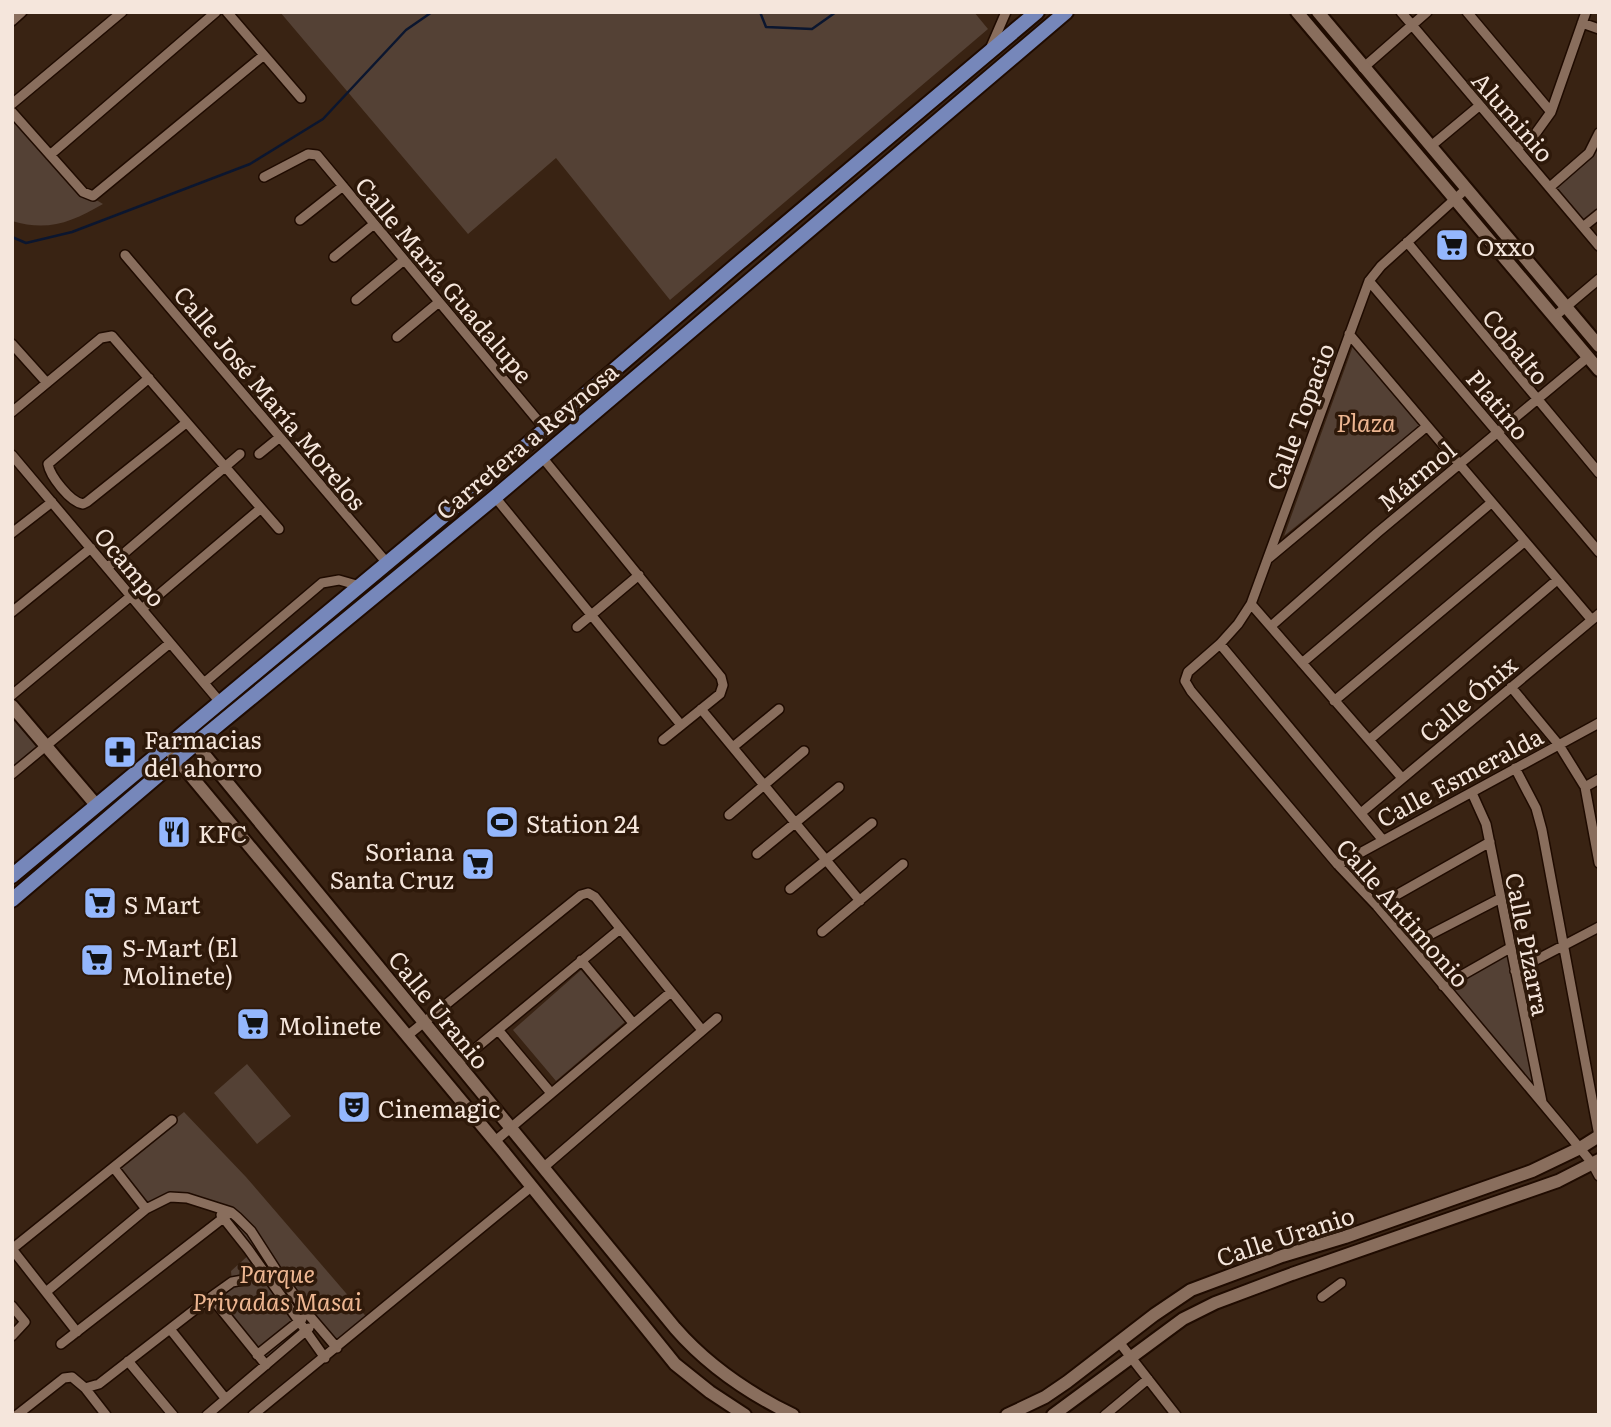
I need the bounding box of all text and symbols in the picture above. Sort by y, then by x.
street label: Aluminio [1465,63,1563,169]
street label: Calle María Guadalupe [348,168,542,390]
supermarket icon: Oxxo [1433,226,1471,264]
place label: Oxxo [1476,228,1535,263]
street label: Calle José María Morelos [167,277,375,517]
street label: Cobalto [1475,300,1559,392]
street label: Calle Topacio [1256,338,1342,494]
street label: Carretera a Reynosa [427,353,625,527]
street label: Platino [1459,361,1539,447]
park label: Plaza [1336,404,1396,439]
street label: Mármol [1369,432,1463,518]
street label: Ocampo [87,518,175,614]
street label: Calle Ónix [1410,646,1524,749]
street label: Calle Esmeralda [1370,717,1548,835]
place label: Farmacias del ahorro [144,721,262,784]
pharmacy icon: Farmacias del ahorro [101,733,139,771]
sports icon: Station 24 [483,803,521,841]
place label: Station 24 [526,805,639,840]
restaurant icon: KFC [155,813,193,851]
place label: KFC [198,815,247,850]
street label: Calle Antimonio [1329,830,1479,994]
place label: Soriana Santa Cruz [330,833,454,896]
supermarket icon: Soriana Santa Cruz [459,845,497,883]
street label: Calle Pizarra [1498,869,1560,1019]
supermarket icon: S Mart [81,884,119,922]
place label: S Mart [124,886,201,921]
place label: S-Mart (El Molinete) [122,929,238,992]
supermarket icon: S-Mart (El Molinete) [78,941,116,979]
street label: Calle Uranio [381,942,499,1076]
supermarket icon: Molinete [234,1005,272,1043]
place label: Molinete [278,1007,381,1042]
theatre icon: Cinemagic [335,1088,373,1126]
place label: Cinemagic [378,1090,500,1125]
street label: Calle Uranio [1211,1196,1359,1274]
park label: Parque Privadas Masai [192,1255,362,1318]

